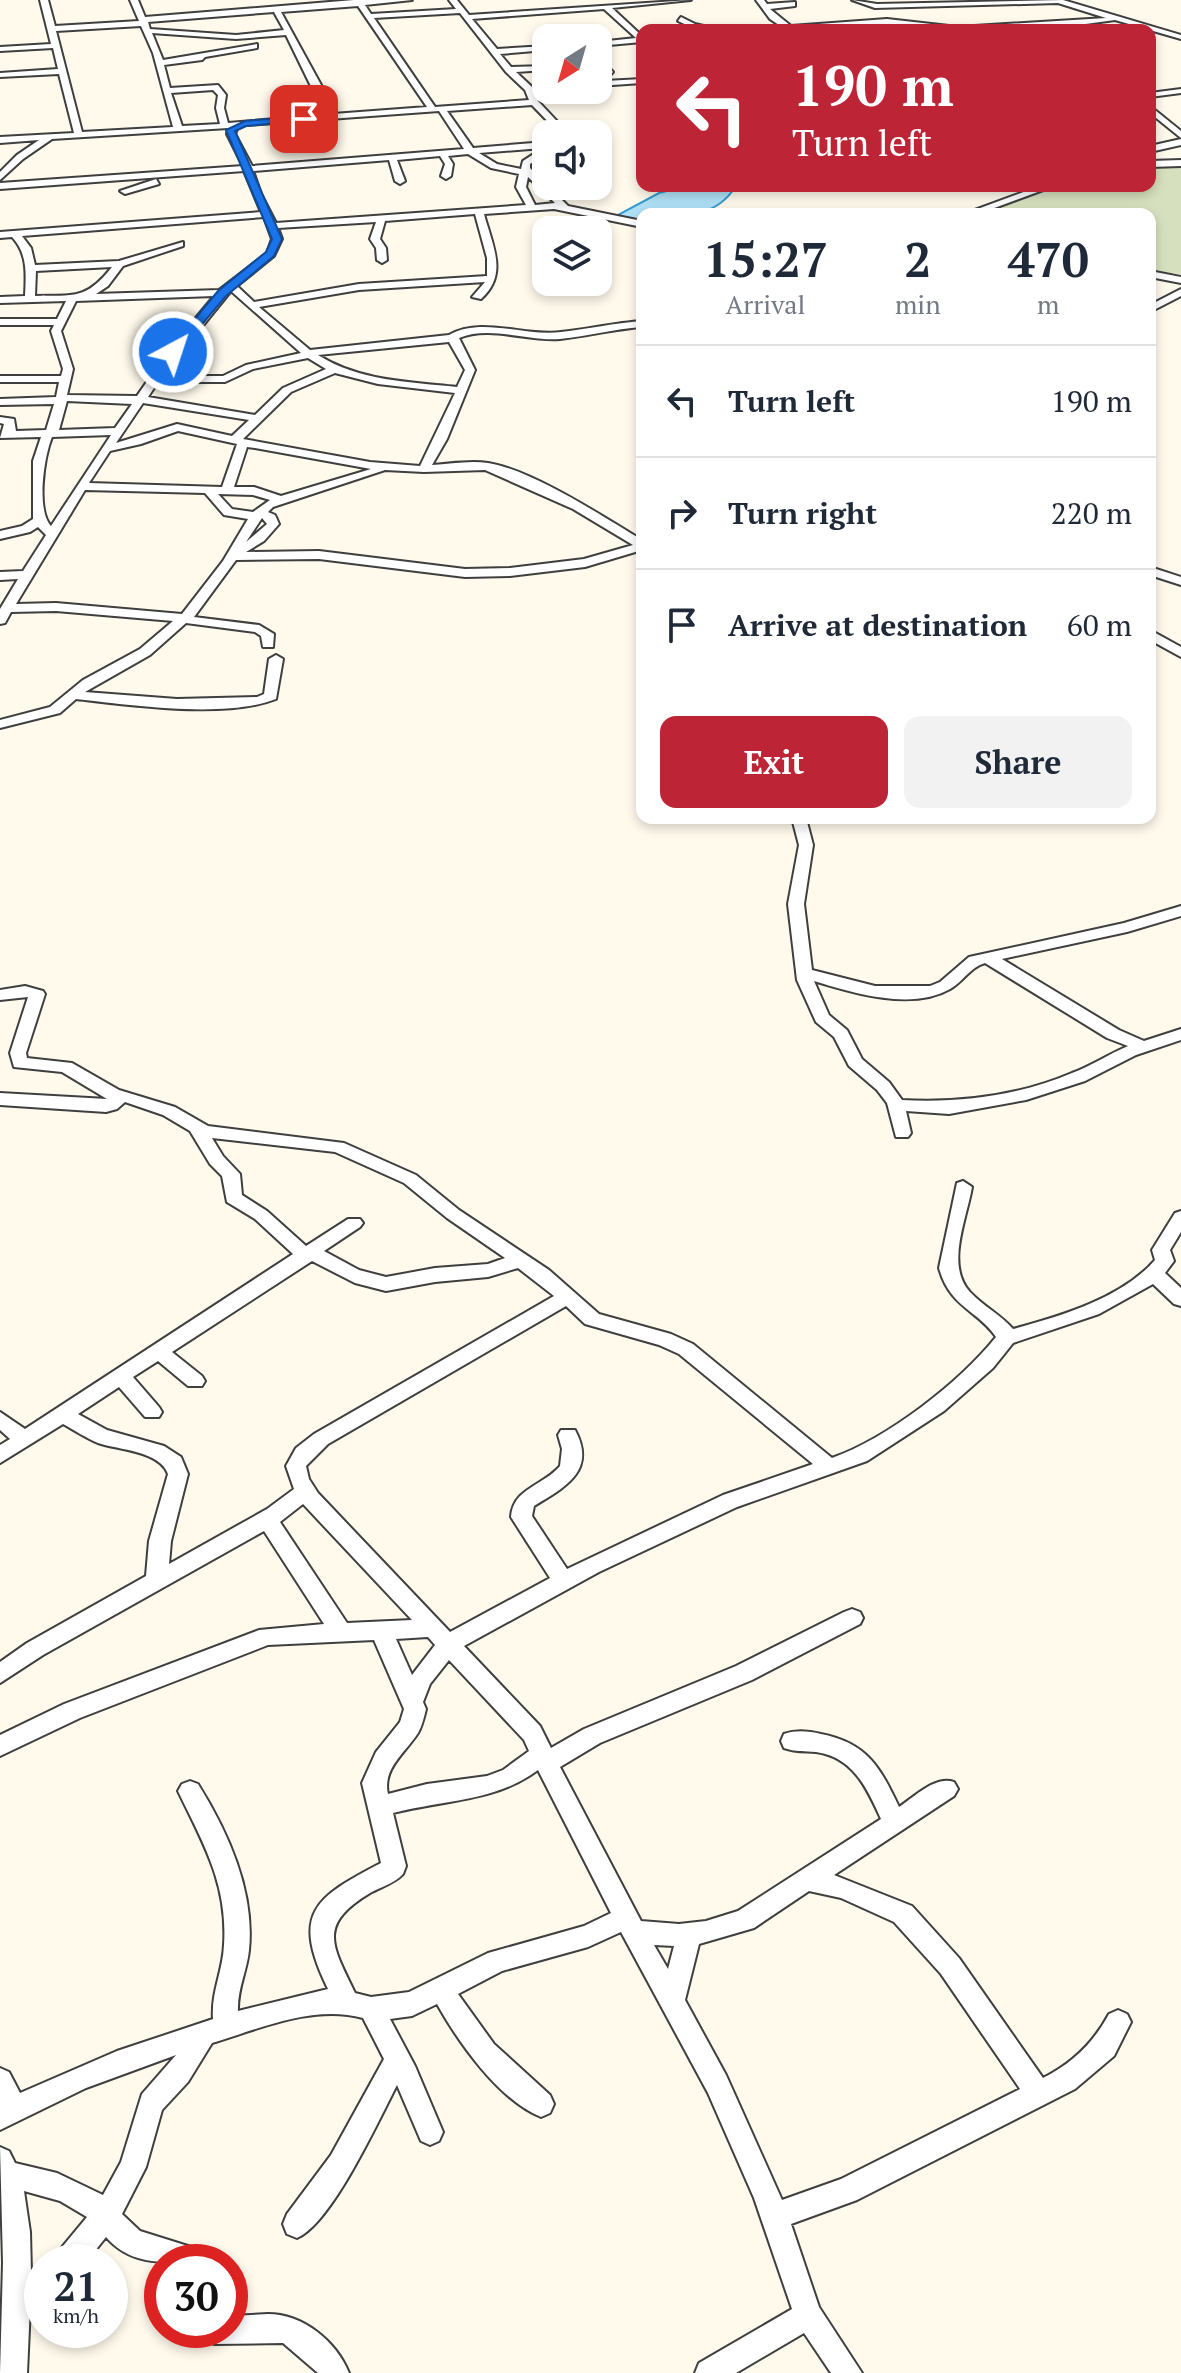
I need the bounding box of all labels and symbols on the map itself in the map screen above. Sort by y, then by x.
north arrow [532,24,612,104]
pin [270,85,338,153]
position arrow [131,310,215,394]
speed limit sign: 30 [144,2244,248,2348]

